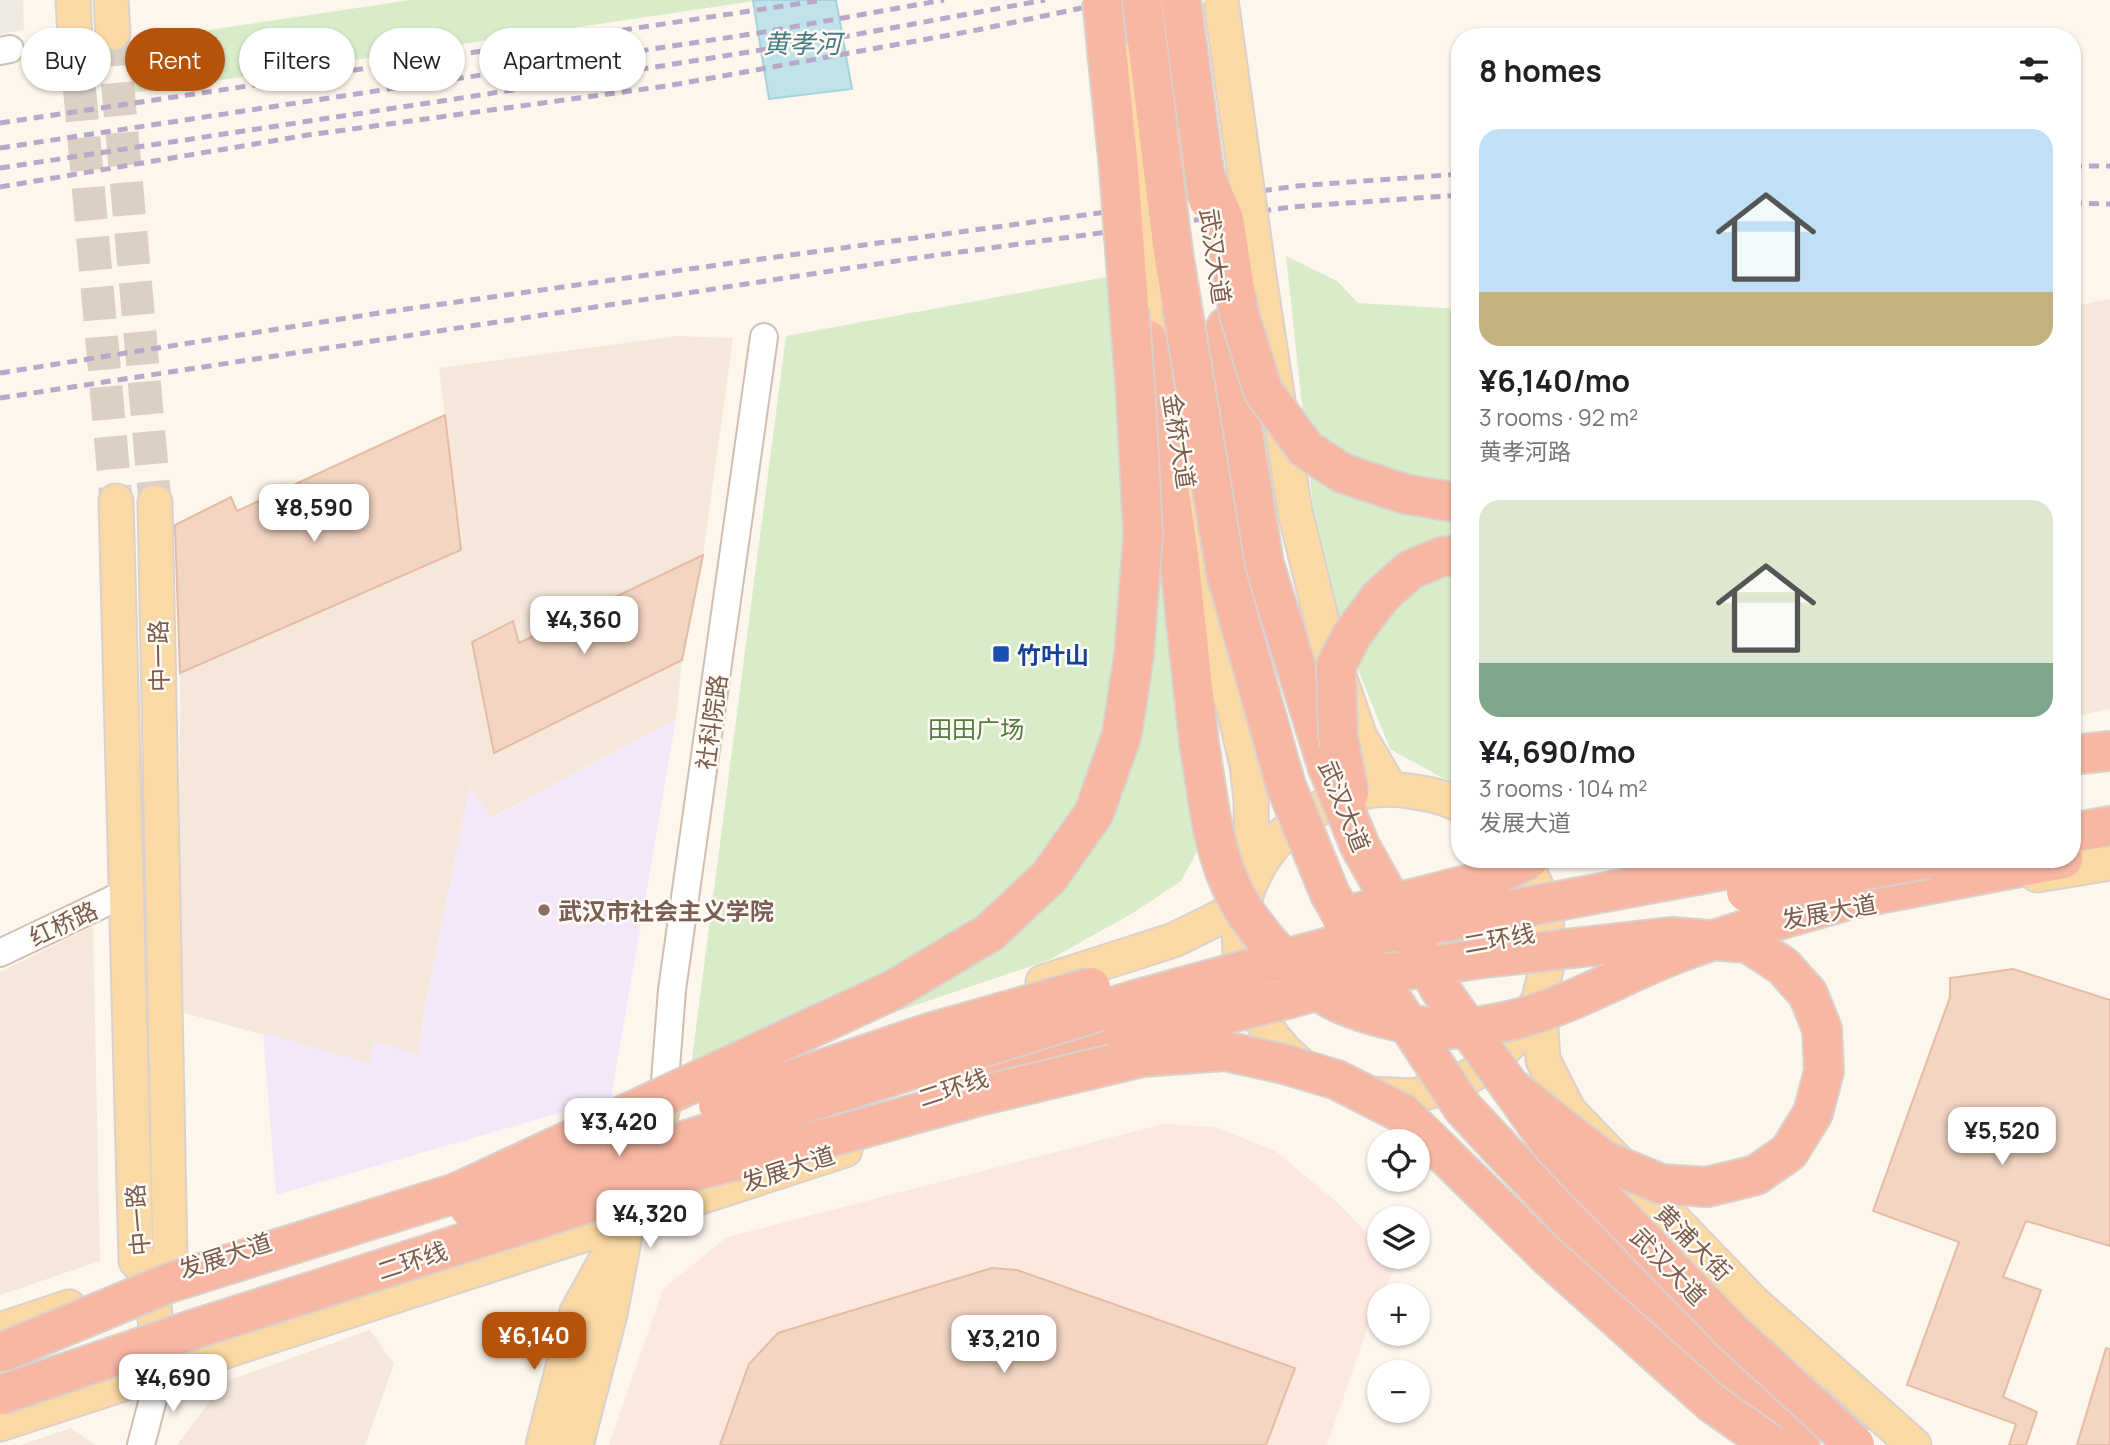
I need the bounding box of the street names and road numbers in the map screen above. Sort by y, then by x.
street label: 武汉大道 [1193,206,1239,306]
street label: 金桥大道 [1156,391,1204,491]
street label: 中一路 [141,620,175,692]
street label: 社科院路 [688,672,734,772]
street label: 武汉大道 [1312,755,1378,857]
street label: 发展大道 [1779,886,1879,936]
street label: 红桥路 [23,893,103,953]
street label: 二环线 [1461,915,1537,961]
street label: 二环线 [914,1060,992,1114]
street label: 发展大道 [737,1137,839,1199]
street label: 中一路 [117,1183,157,1257]
street label: 黄浦大街 [1648,1196,1740,1288]
street label: 武汉大道 [1624,1220,1714,1312]
street label: 发展大道 [174,1224,276,1286]
street label: 二环线 [373,1233,451,1287]

